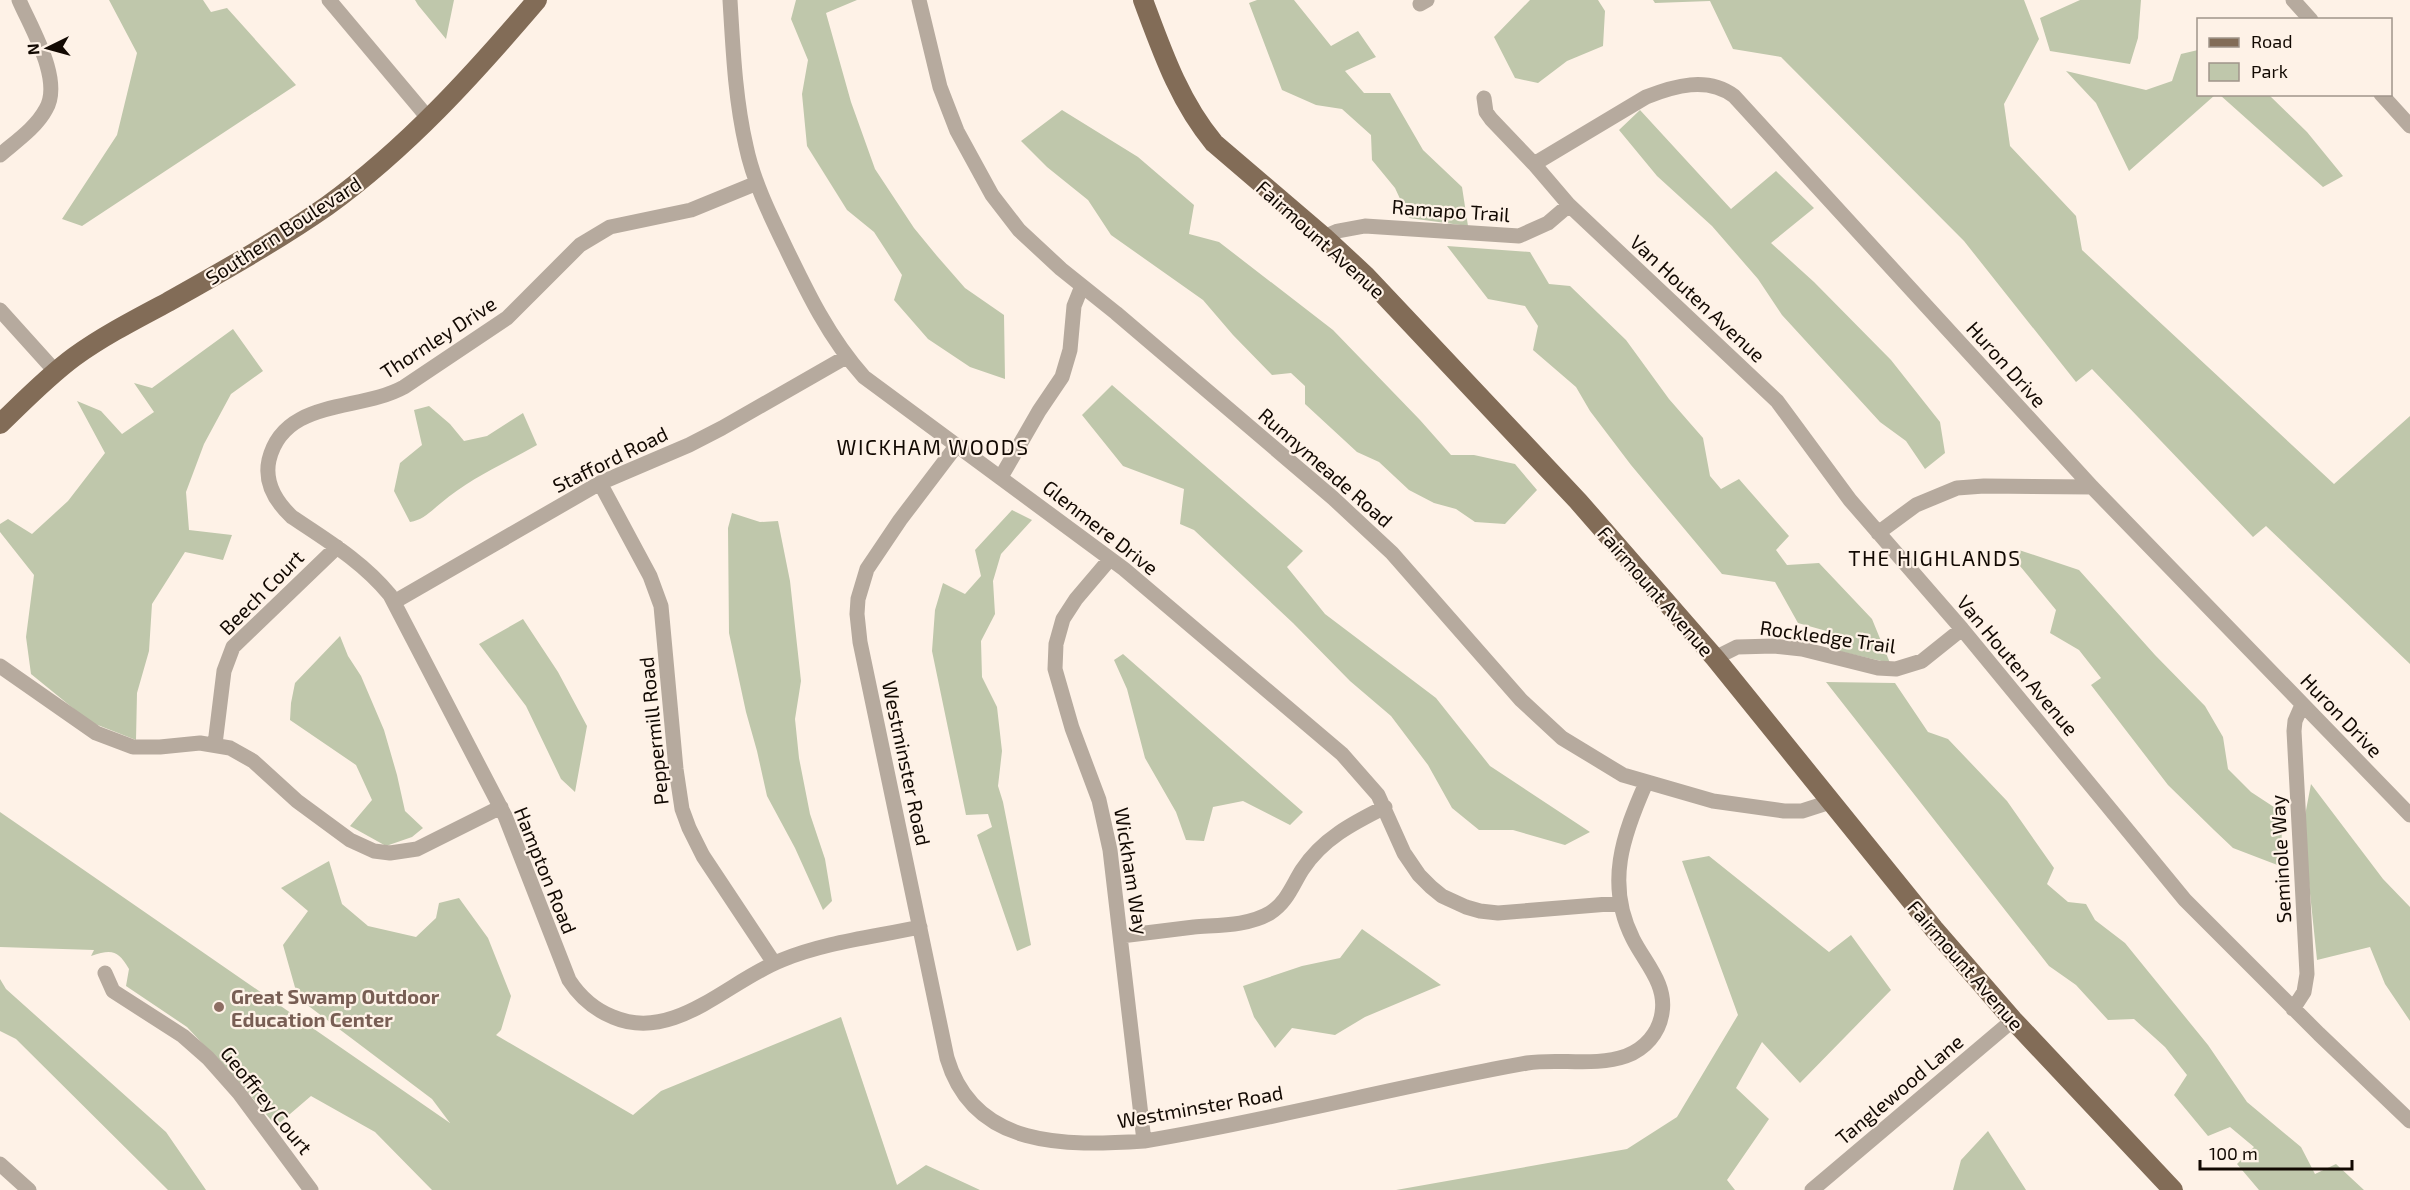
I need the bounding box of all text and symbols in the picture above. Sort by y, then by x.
north arrow [18,18,78,78]
legend [2197,18,2392,96]
text: Road [2251,30,2292,52]
text: N [23,43,43,56]
text: Park [2251,60,2288,82]
street label: Southern Boulevard [201,171,365,289]
street label: Fairmount Avenue [1252,175,1390,303]
street label: Ramapo Trail [1391,194,1511,226]
street label: Van Houten Avenue [1626,229,1770,367]
street label: Thornley Drive [376,291,500,383]
street label: Huron Drive [1962,316,2052,412]
street label: Runnymeade Road [1254,402,1398,532]
street label: Stafford Road [549,421,671,497]
district label: WICKHAM WOODS [837,434,1029,459]
street label: Glenmere Drive [1039,475,1163,579]
street label: Fairmount Avenue [1593,521,1719,661]
street label: Beech Court [214,545,308,639]
district label: THE HIGHLANDS [1848,545,2022,570]
street label: Van Houten Avenue [1952,590,2084,740]
street label: Rockledge Trail [1758,615,1898,657]
street label: Peppermill Road [633,656,673,806]
street label: Huron Drive [2296,668,2388,762]
street label: Westminster Road [878,678,936,848]
street label: Seminole Way [2265,794,2295,924]
street label: Hampton Road [510,803,582,937]
street label: Wickham Way [1110,806,1154,937]
street label: Fairmount Avenue [1903,895,2029,1035]
place label: Great Swamp Outdoor Education Center [231,984,440,1031]
marker: Great Swamp Outdoor Education Center [212,1000,226,1014]
street label: Tanglewood Lane [1830,1029,1968,1149]
street label: Geoffrey Court [216,1041,318,1159]
street label: Westminster Road [1115,1080,1285,1132]
scale bar [2200,1133,2352,1171]
text: 100 m [2209,1142,2258,1164]

